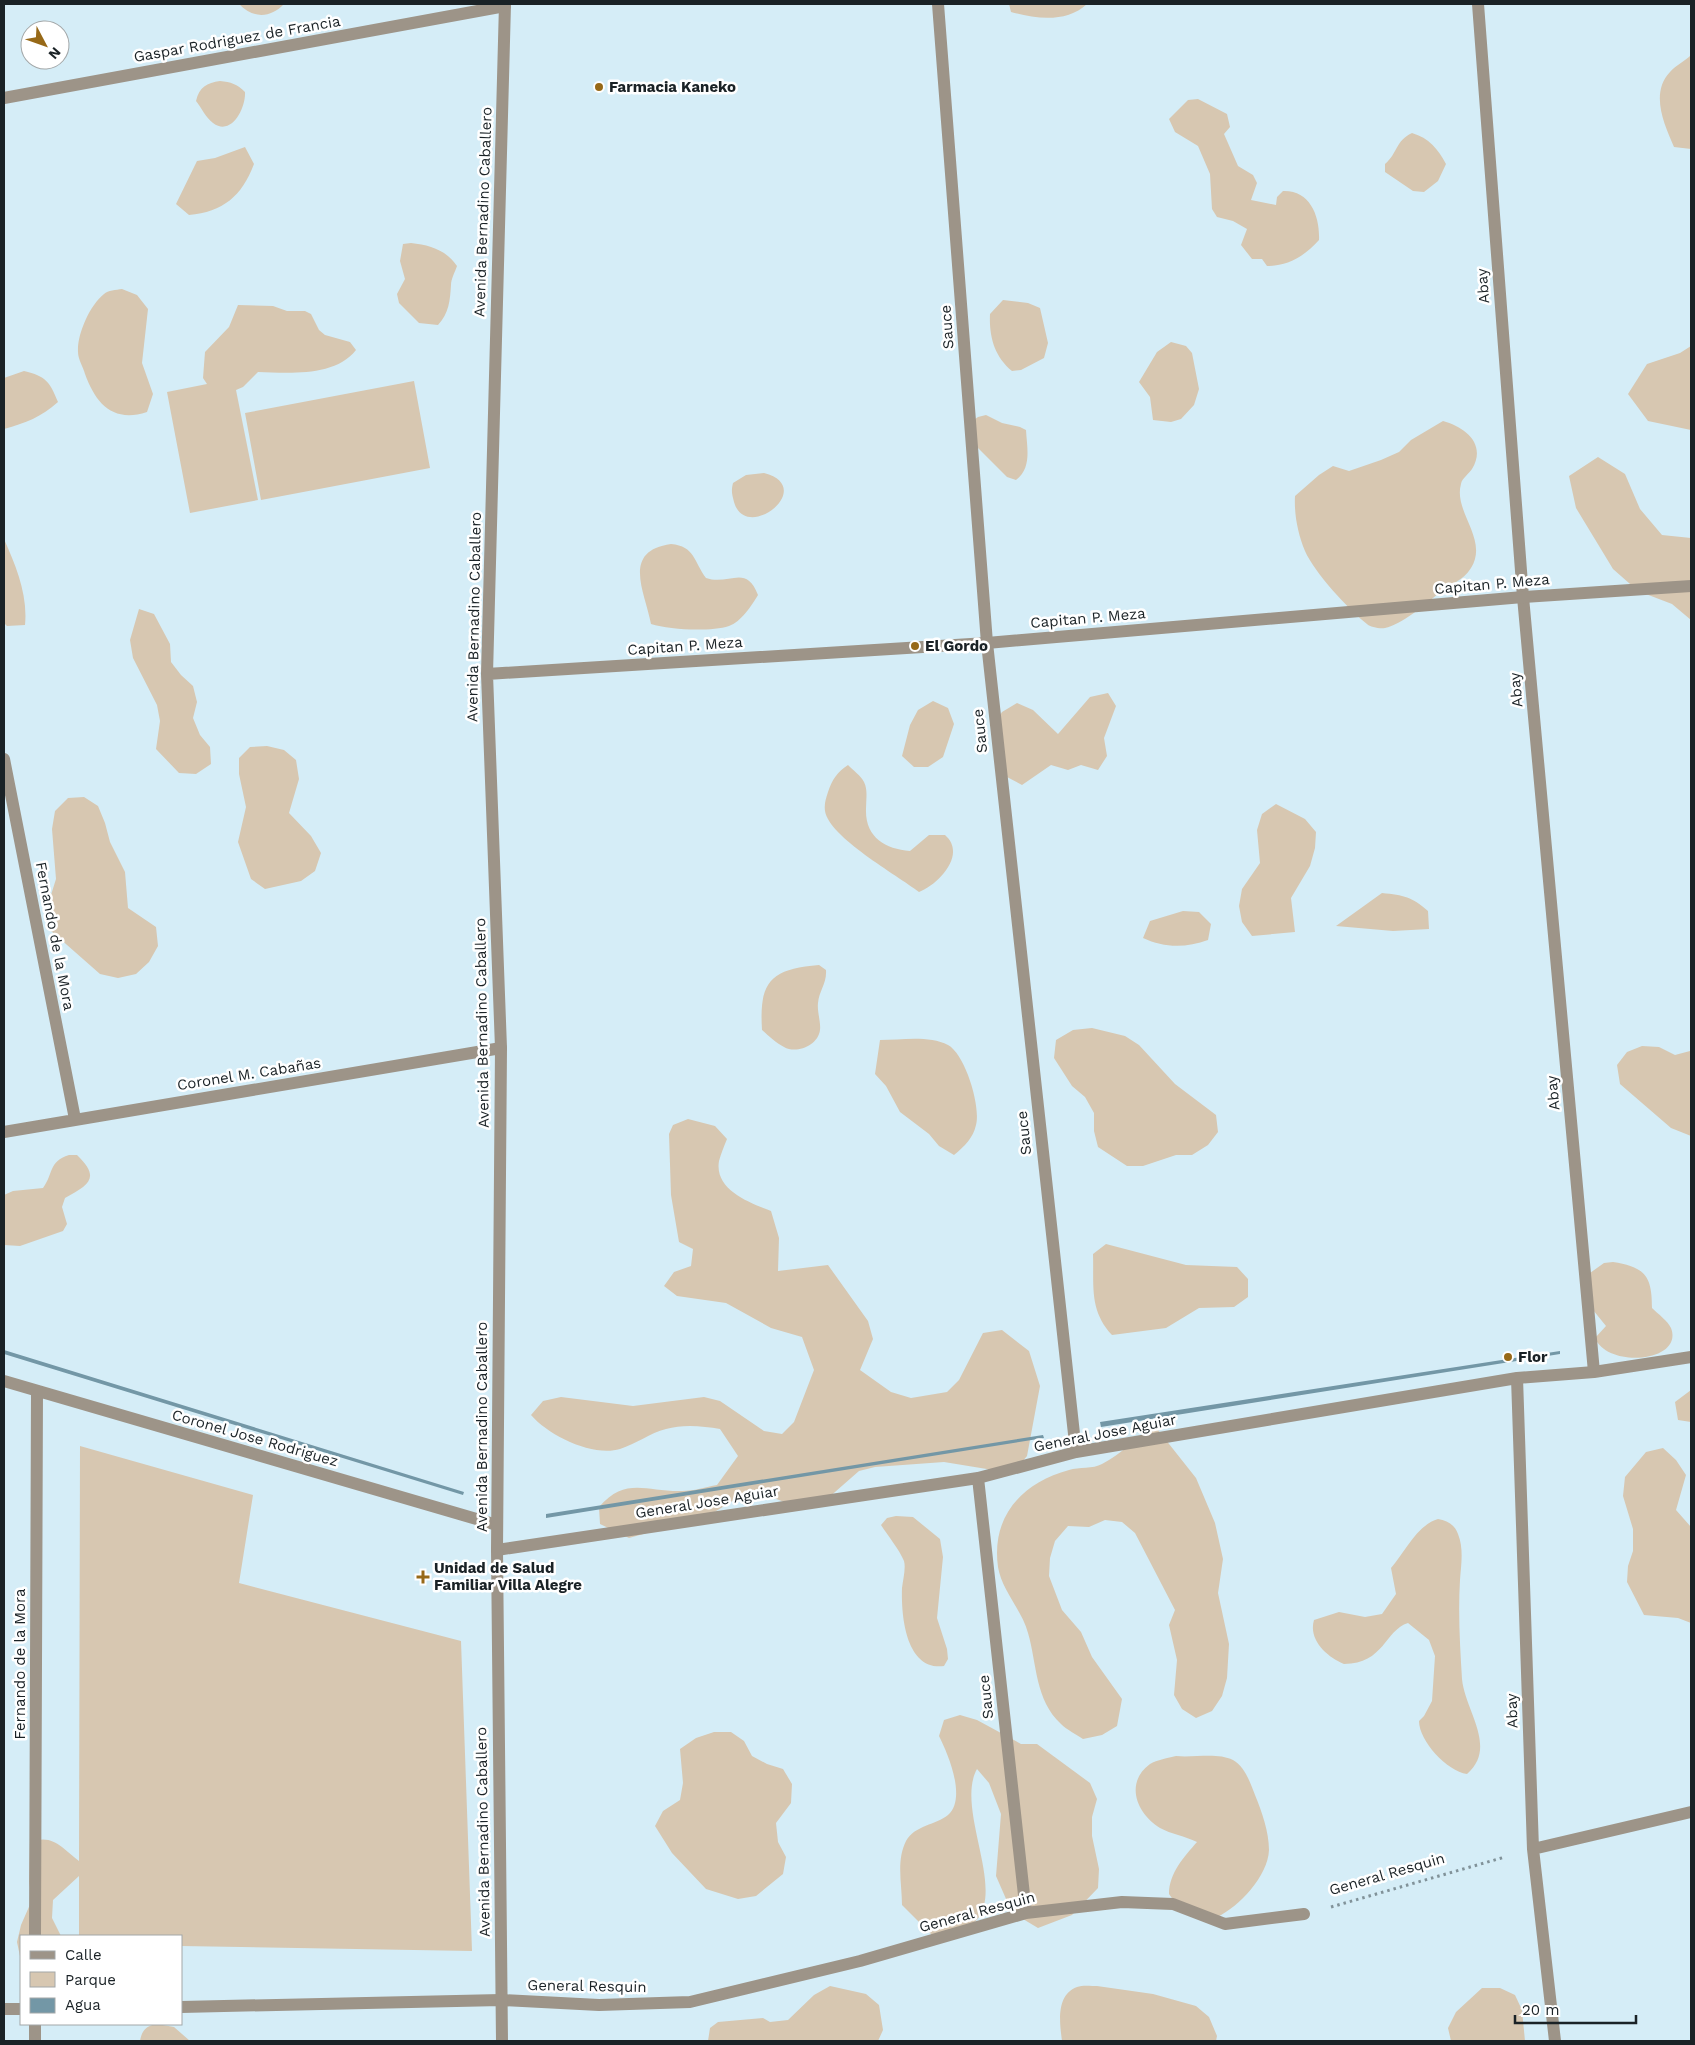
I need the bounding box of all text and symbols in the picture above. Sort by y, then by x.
street label: Gaspar Rodriguez de Francia [132,12,342,66]
north arrow [20,20,70,70]
text: N [45,44,64,63]
place label: Farmacia Kaneko [609,78,736,96]
marker: Farmacia Kaneko [593,81,605,93]
street label: Avenida Bernadino Caballero [470,107,496,317]
street label: Abay [1473,268,1493,304]
street label: Sauce [936,304,958,350]
street label: Avenida Bernadino Caballero [463,512,485,722]
street label: Capitan P. Meza [1434,570,1551,598]
street label: Capitan P. Meza [1030,604,1147,632]
street label: Capitan P. Meza [627,633,744,659]
place label: El Gordo [925,637,988,655]
marker: El Gordo [909,640,921,652]
street label: Abay [1505,671,1526,708]
street label: Sauce [969,708,991,754]
street label: Fernando de la Mora [32,860,78,1012]
street label: Avenida Bernadino Caballero [471,918,493,1128]
street label: Coronel M. Cabañas [176,1054,322,1094]
street label: Abay [1542,1074,1563,1111]
street label: Sauce [1013,1110,1035,1156]
street label: Avenida Bernadino Caballero [473,1322,491,1532]
place label: Flor [1518,1348,1548,1366]
marker: Flor [1502,1351,1514,1363]
street label: Coronel Jose Rodriguez [170,1406,340,1470]
street label: General Jose Aguiar [1032,1410,1178,1456]
street label: General Jose Aguiar [634,1482,780,1522]
place label: Unidad de Salud Familiar Villa Alegre [434,1559,582,1594]
marker: Unidad de Salud Familiar Villa Alegre [416,1570,430,1584]
street label: Fernando de la Mora [11,1588,29,1739]
street label: Sauce [975,1674,997,1720]
street label: Abay [1502,1693,1522,1729]
street label: Avenida Bernadino Caballero [472,1727,494,1937]
street label: General Resquin [1327,1849,1447,1899]
street label: General Resquin [917,1888,1037,1936]
legend [20,1935,182,2025]
text: Calle [65,1946,102,1964]
text: Parque [65,1971,116,1989]
street label: General Resquin [527,1976,647,1996]
scale bar [1515,1992,1636,2024]
text: Agua [65,1996,101,2014]
text: 20 m [1522,2001,1560,2019]

